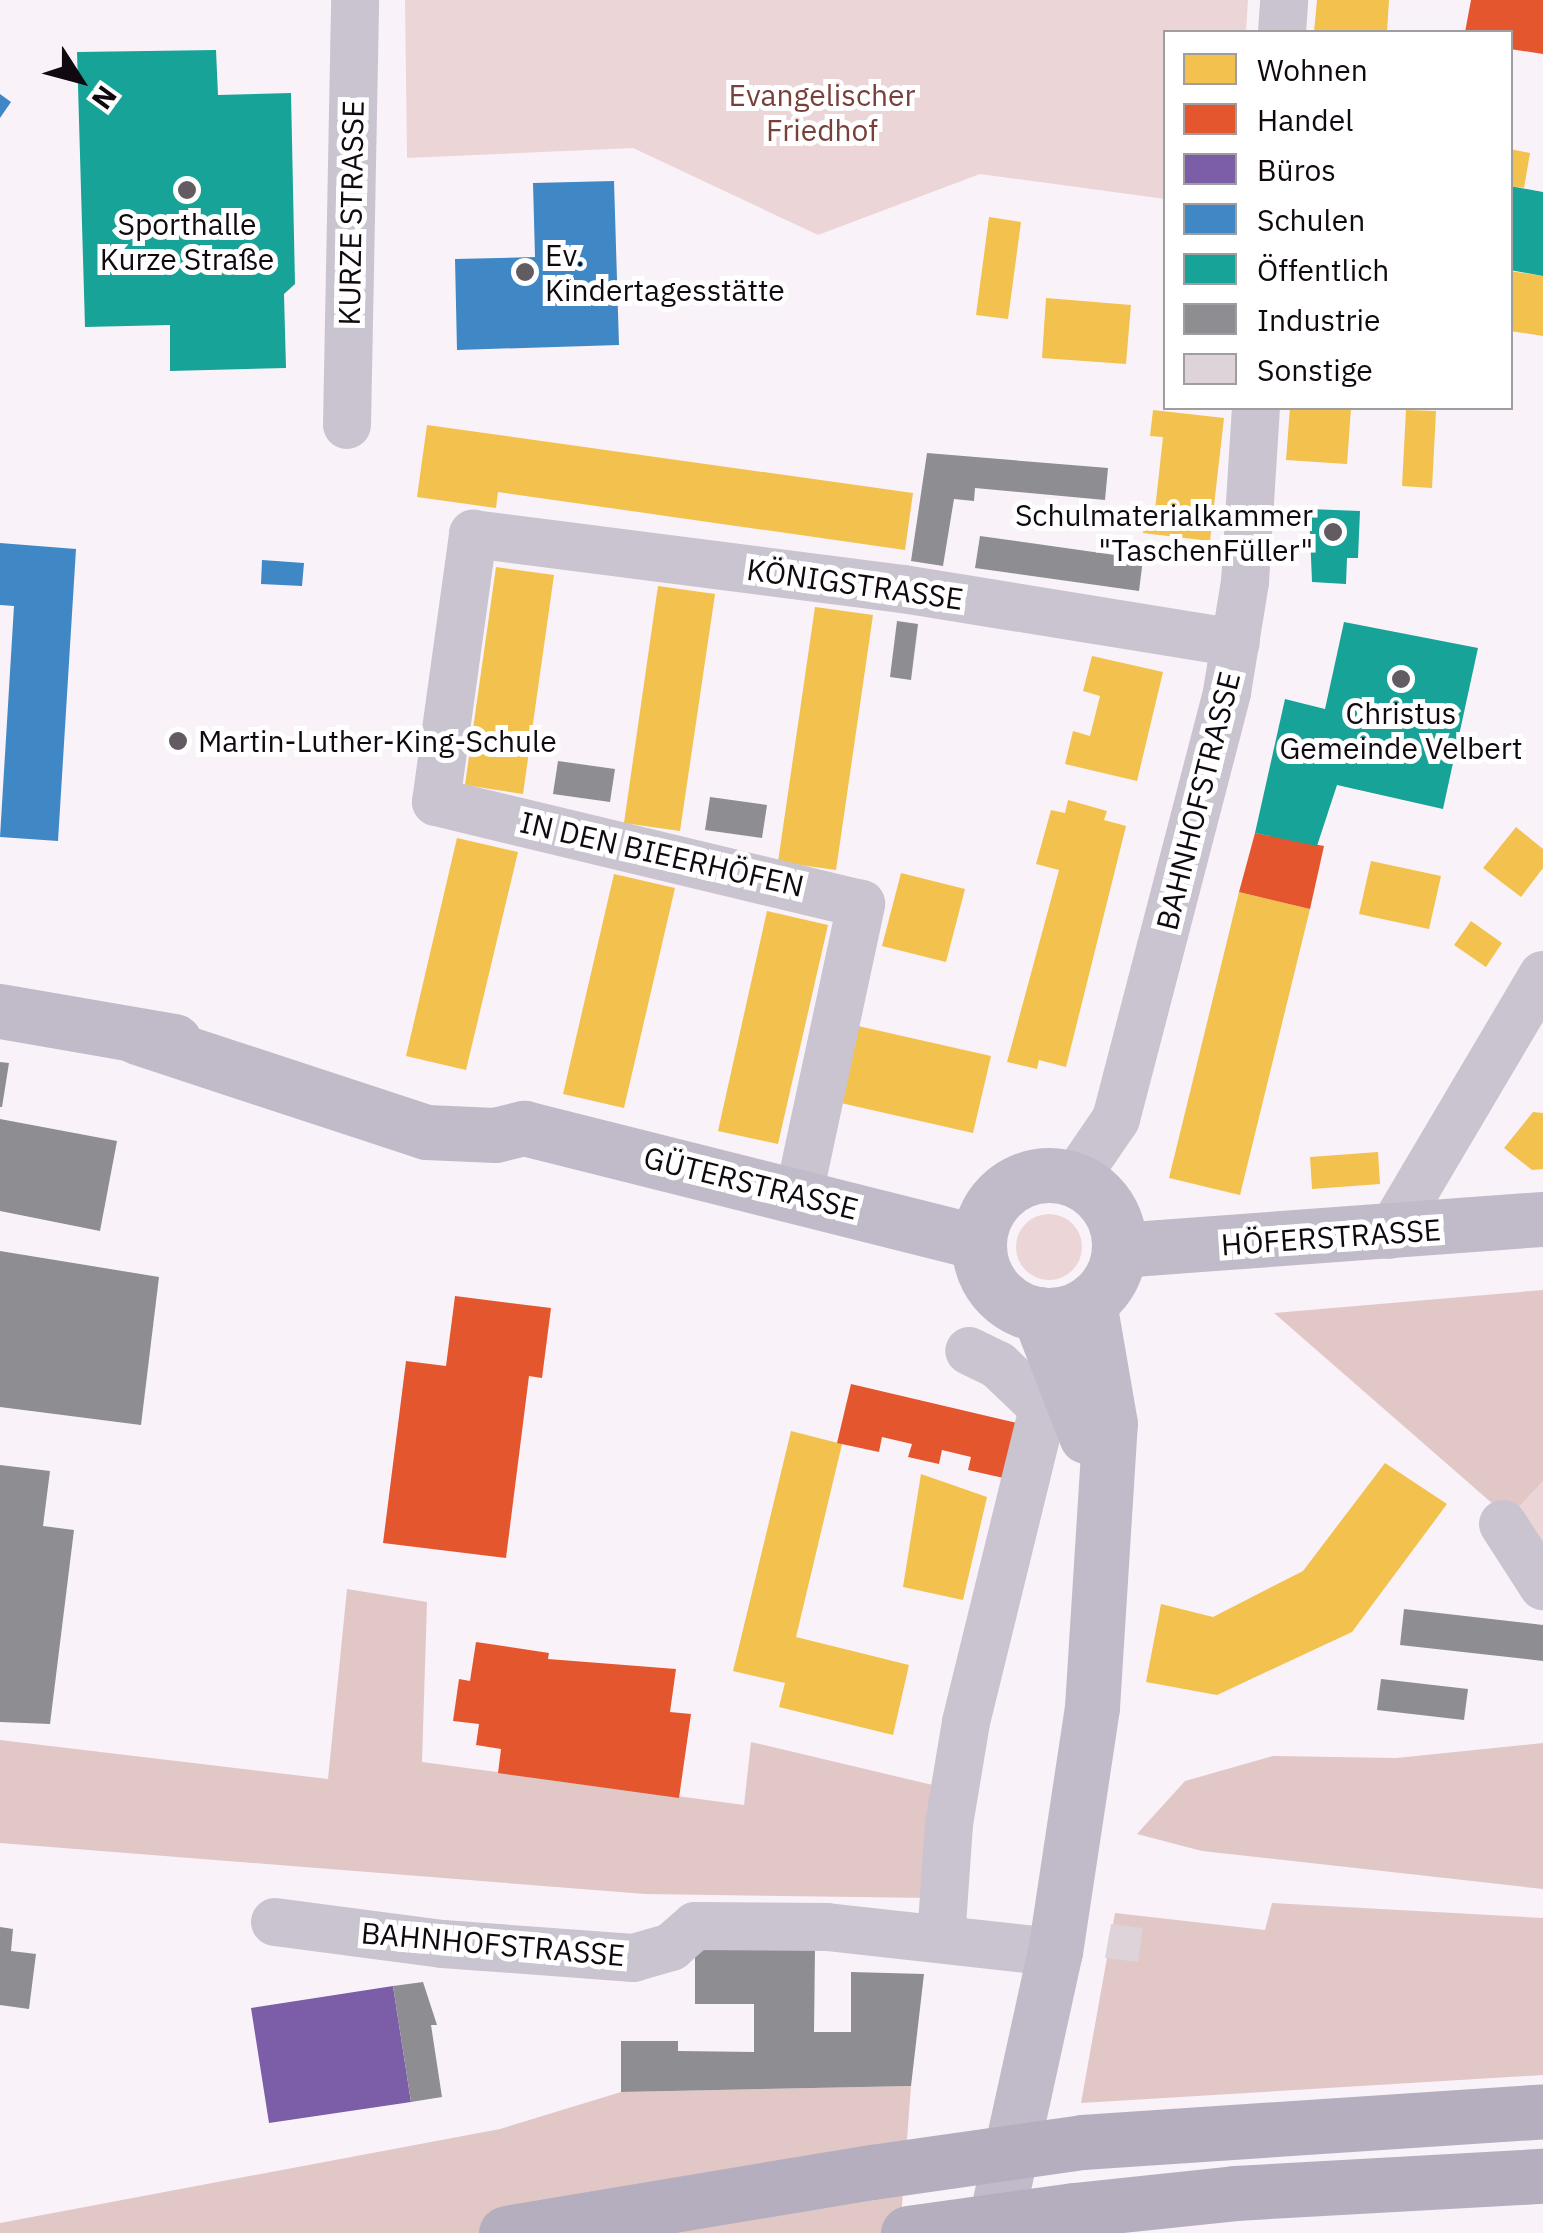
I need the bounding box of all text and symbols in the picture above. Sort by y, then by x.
north arrow [30,30,130,130]
legend [1163,30,1513,410]
text: Wohnen [1257,50,1368,89]
park label: Evangelischer Friedhof [728,77,916,148]
text: N [84,79,126,117]
street label: KURZE STRASSE [331,100,371,326]
text: Handel [1257,100,1353,139]
text: Büros [1257,150,1336,189]
marker: Sporthalle Kurze Straße [176,179,198,201]
text: Schulen [1257,200,1365,239]
place label: Sporthalle Kurze Straße [100,206,274,276]
place label: Ev. Kindertagesstätte [545,237,785,308]
text: Öffentlich [1257,250,1389,289]
marker: Ev. Kindertagesstätte [514,261,536,283]
text: Industrie [1257,300,1380,339]
text: Sonstige [1257,350,1373,389]
place label: Schulmaterialkammer "TaschenFüller" [1015,497,1313,568]
marker: Schulmaterialkammer "TaschenFüller" [1322,521,1344,543]
street label: KÖNIGSTRASSE [744,551,966,617]
street label: BAHNHOFSTRASSE [1148,668,1248,934]
marker: Christus Gemeinde Velbert [1390,668,1412,690]
place label: Christus Gemeinde Velbert [1280,695,1522,766]
place label: Martin-Luther-King-Schule [198,723,557,759]
marker: Martin-Luther-King-Schule [167,730,189,752]
street label: IN DEN BIEERHÖFEN [517,804,807,904]
street label: GÜTERSTRASSE [640,1139,862,1227]
street label: HÖFERSTRASSE [1220,1211,1442,1263]
street label: BAHNHOFSTRASSE [360,1915,626,1973]

